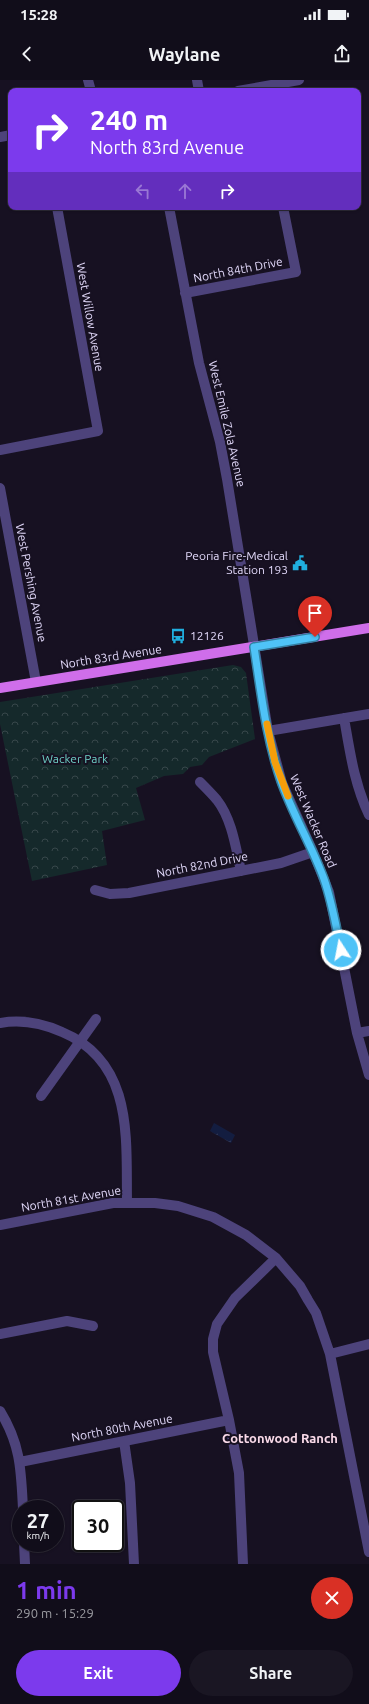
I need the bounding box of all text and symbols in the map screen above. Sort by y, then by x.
text: 15:28 [20,6,58,23]
icon: back [16,43,38,65]
icon: share [331,43,353,65]
text: Waylane [149,44,220,64]
icon: right [24,104,76,156]
text: 240 m [90,104,168,135]
text: North 83rd Avenue [90,137,244,157]
icon: left [132,180,154,202]
icon: ahead [174,180,196,202]
icon: right [216,180,238,202]
street label: North 84th Drive [192,254,284,285]
street label: West Willow Avenue [75,261,106,372]
street label: West Emile Zola Avenue [207,360,248,488]
street label: West Pershing Avenue [14,523,49,643]
place label: Peoria Fire-Medical Station 193 [185,549,288,576]
public building icon: Peoria Fire-Medical Station 193 [291,554,309,572]
pin [298,596,332,637]
icon: arrive [304,602,326,624]
bus stop icon: 12126 [169,627,187,645]
place label: 12126 [190,629,224,642]
street label: North 83rd Avenue [59,642,163,671]
park label: Wacker Park [42,752,108,765]
street label: West Wacker Road [288,772,339,869]
street label: North 82nd Drive [155,849,249,880]
position arrow [320,929,362,971]
street label: North 81st Avenue [20,1183,122,1214]
street label: North 80th Avenue [70,1411,174,1444]
district label: Cottonwood Ranch [222,1431,338,1445]
speed limit sign: 30 [72,1500,124,1552]
text: 27 [27,1509,49,1532]
text: km/h [26,1530,50,1541]
text: 1 min [16,1577,77,1604]
button: close [311,1577,353,1619]
text: 290 m · 15:29 [16,1606,94,1620]
button: Exit [16,1650,181,1696]
button: Share [189,1650,353,1696]

